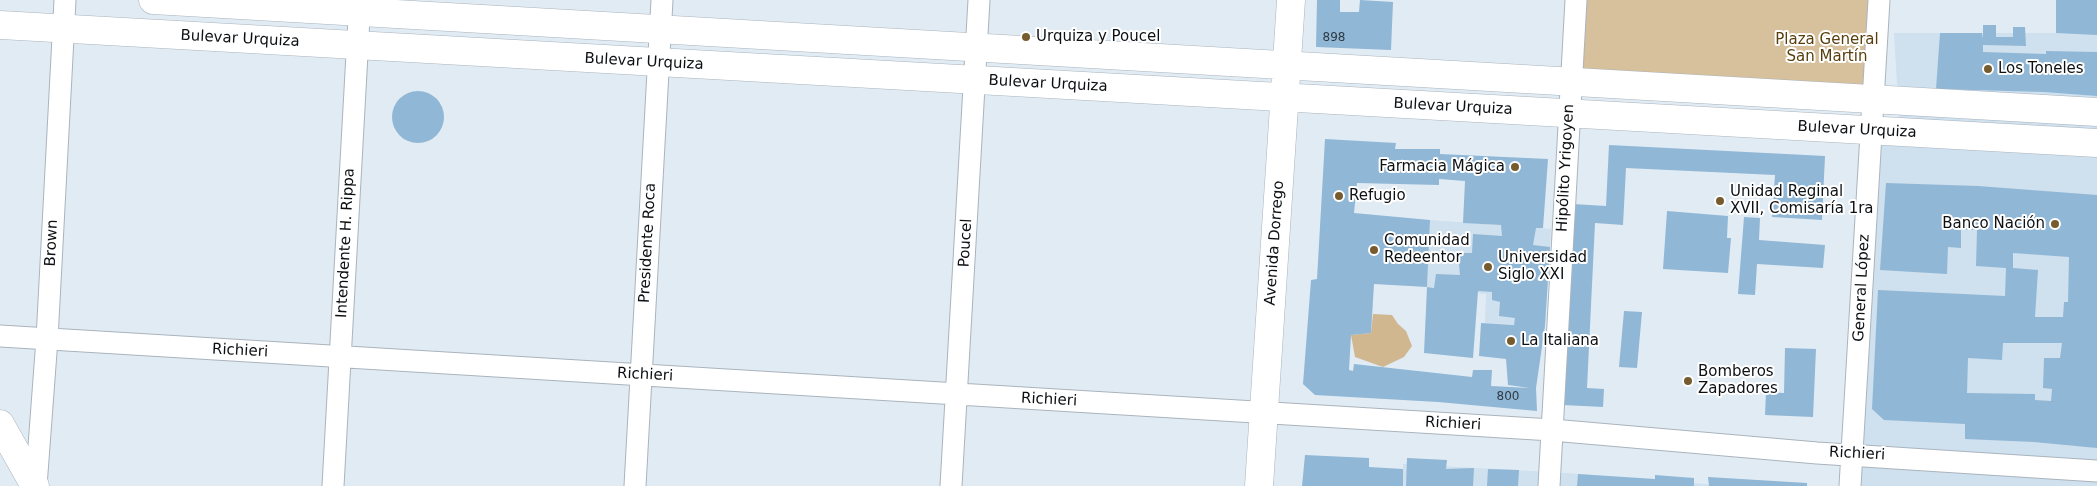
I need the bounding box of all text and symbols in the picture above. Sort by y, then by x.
street label: Bulevar Urquiza [180,27,300,51]
place label: Urquiza y Poucel [1036,28,1160,46]
marker: Urquiza y Poucel [1020,31,1032,43]
house number: 898 [1323,31,1345,45]
park label: Plaza General San Martín [1775,31,1879,66]
street label: Bulevar Urquiza [584,50,704,74]
place label: Los Toneles [1998,60,2084,78]
marker: Los Toneles [1982,63,1994,75]
street label: Bulevar Urquiza [988,72,1108,96]
street label: Bulevar Urquiza [1393,95,1513,119]
street label: Hipólito Yrigoyen [1554,104,1578,232]
street label: Bulevar Urquiza [1797,118,1917,142]
place label: Farmacia Mágica [1379,158,1505,176]
marker: Farmacia Mágica [1509,161,1521,173]
street label: Intendente H. Rippa [333,168,359,318]
street label: Avenida Dorrego [1262,180,1288,306]
street label: Presidente Roca [636,182,660,304]
place label: Unidad Reginal XVII, Comisaría 1ra [1730,183,1874,218]
place label: Refugio [1349,187,1406,205]
marker: Refugio [1333,190,1345,202]
marker: Unidad Reginal XVII, Comisaría 1ra [1714,195,1726,207]
place label: Banco Nación [1942,215,2045,233]
street label: Poucel [956,218,976,268]
marker: Banco Nación [2049,218,2061,230]
street label: Brown [42,219,62,267]
place label: Comunidad Redeentor [1384,232,1470,267]
street label: General López [1850,234,1874,342]
marker: Comunidad Redeentor [1368,244,1380,256]
place label: Universidad Siglo XXI [1498,249,1587,284]
marker: Universidad Siglo XXI [1482,261,1494,273]
place label: La Italiana [1521,332,1599,350]
marker: La Italiana [1505,335,1517,347]
street label: Richieri [212,341,268,361]
place label: Bomberos Zapadores [1698,363,1778,398]
street label: Richieri [617,365,673,385]
marker: Bomberos Zapadores [1682,375,1694,387]
street label: Richieri [1021,390,1077,410]
house number: 800 [1497,390,1519,404]
street label: Richieri [1425,414,1481,434]
street label: Richieri [1829,444,1885,464]

